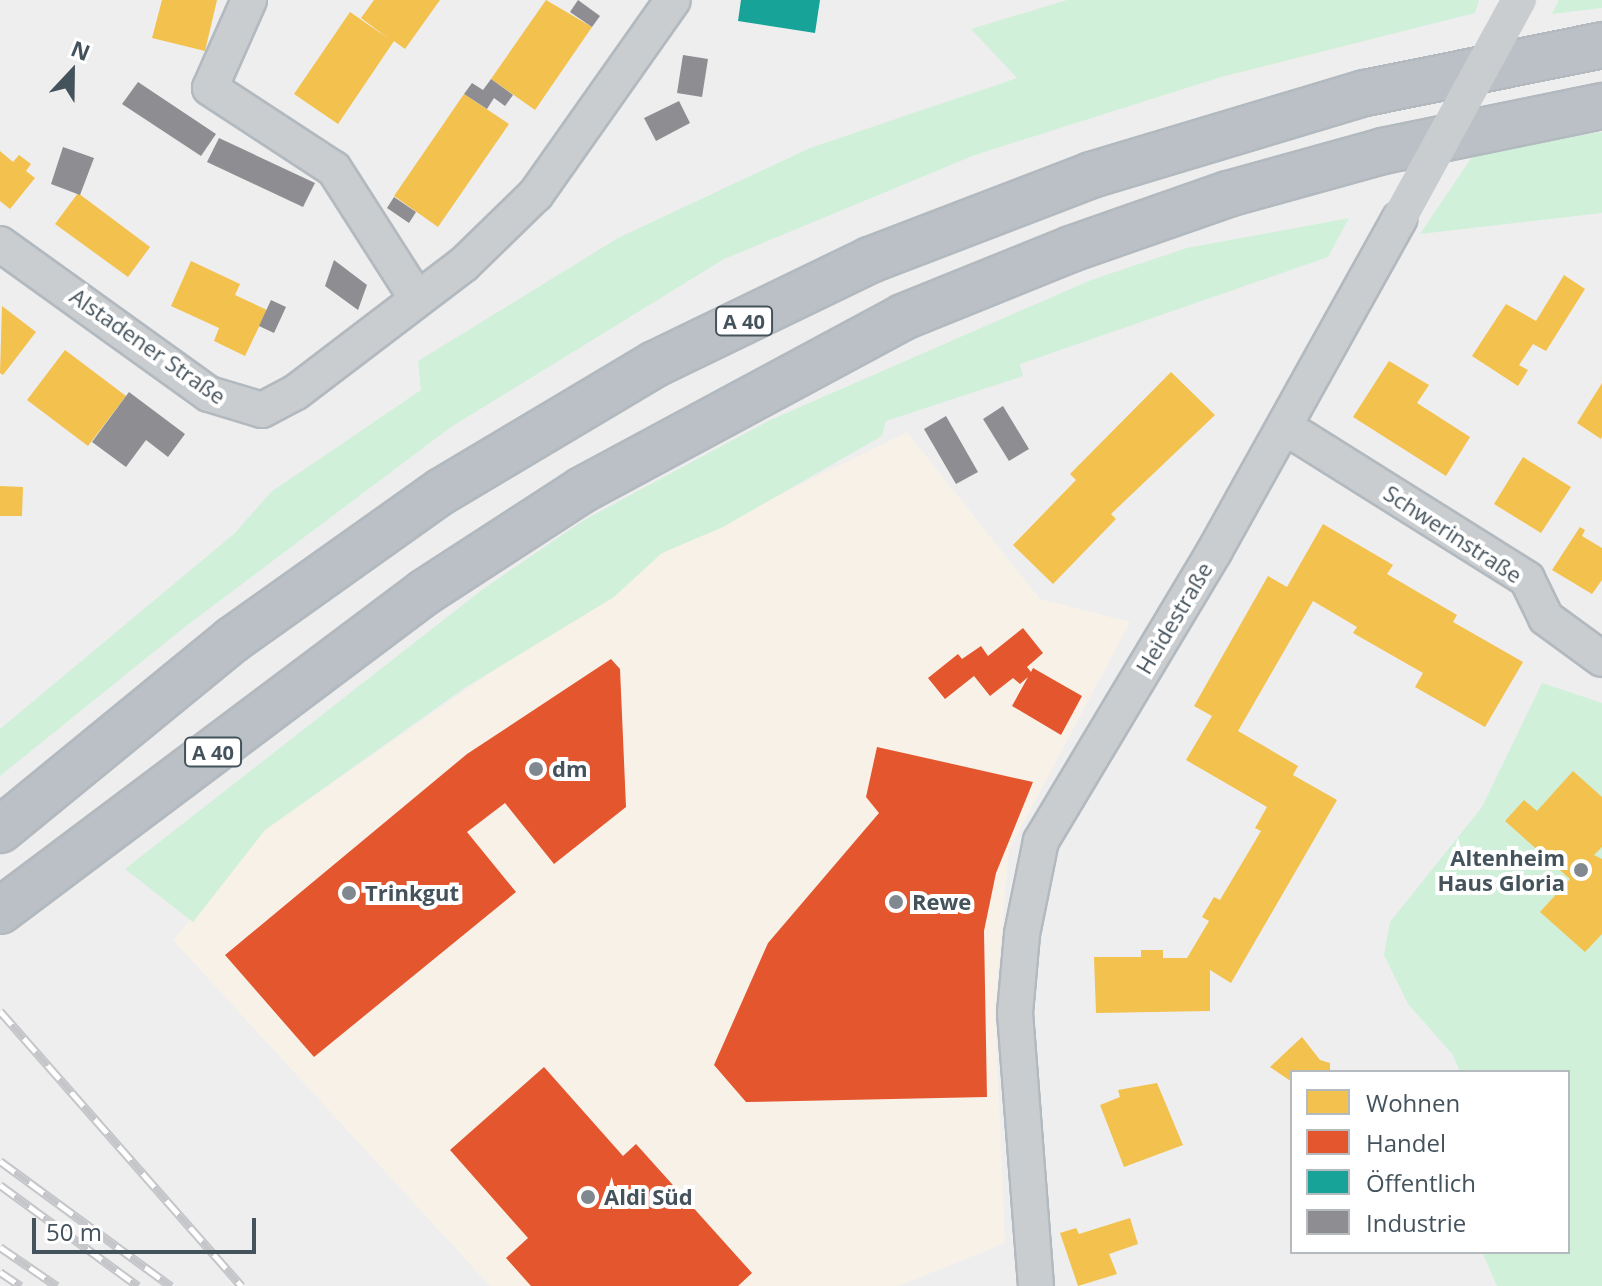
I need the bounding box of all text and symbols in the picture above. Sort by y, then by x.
north arrow [32,32,112,112]
text: N [67,32,95,67]
street label: Alstadener Straße [65,283,231,409]
road number: A 40 [714,305,774,337]
street label: Schwerinstraße [1379,480,1527,588]
street label: Heidestraße [1130,557,1218,679]
road number: A 40 [183,736,243,768]
place label: dm [552,756,588,782]
marker: dm [527,760,545,778]
place label: Altenheim Haus Gloria [1438,844,1565,896]
marker: Altenheim Haus Gloria [1572,861,1590,879]
place label: Trinkgut [365,880,459,906]
marker: Trinkgut [340,884,358,902]
place label: Rewe [912,889,971,915]
marker: Rewe [887,893,905,911]
legend [1290,1070,1570,1254]
text: Wohnen [1366,1086,1460,1119]
text: Handel [1366,1126,1446,1159]
text: Öffentlich [1366,1166,1476,1199]
place label: Aldi Süd [604,1184,693,1210]
marker: Aldi Süd [579,1188,597,1206]
scale bar [36,1202,260,1252]
text: Industrie [1366,1206,1466,1239]
text: 50 m [46,1215,102,1248]

